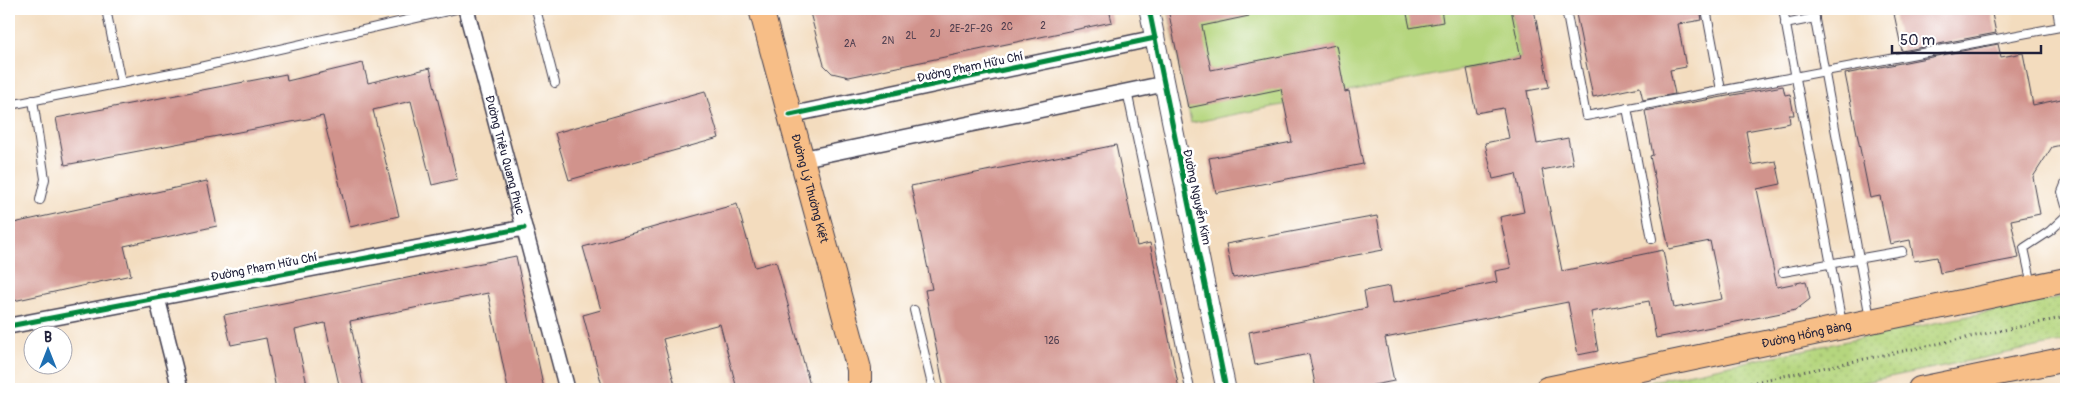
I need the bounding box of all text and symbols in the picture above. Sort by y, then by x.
house number: 2 [1040,20,1046,32]
house number: 2C [1001,21,1013,33]
scale bar [1892,22,2041,54]
house number: 2E-2F-2G [949,23,993,35]
house number: 2J [930,28,940,40]
house number: 2L [905,30,917,42]
text: 50 m [1900,31,1935,50]
house number: 2N [882,35,894,47]
house number: 2A [844,38,857,50]
street label: Đường Phạm Hữu Chí [916,49,1025,86]
street label: Đường Triệu Quang Phục [481,94,527,216]
street label: Đường Lý Thường Kiệt [787,132,831,245]
street label: Đường Nguyễn Kim [1179,148,1215,247]
street label: Đường Phạm Hữu Chí [210,250,319,285]
street label: Đường Hồng Bàng [1760,318,1853,352]
north arrow [22,326,72,376]
text: B [44,329,52,346]
house number: 126 [1044,335,1060,347]

